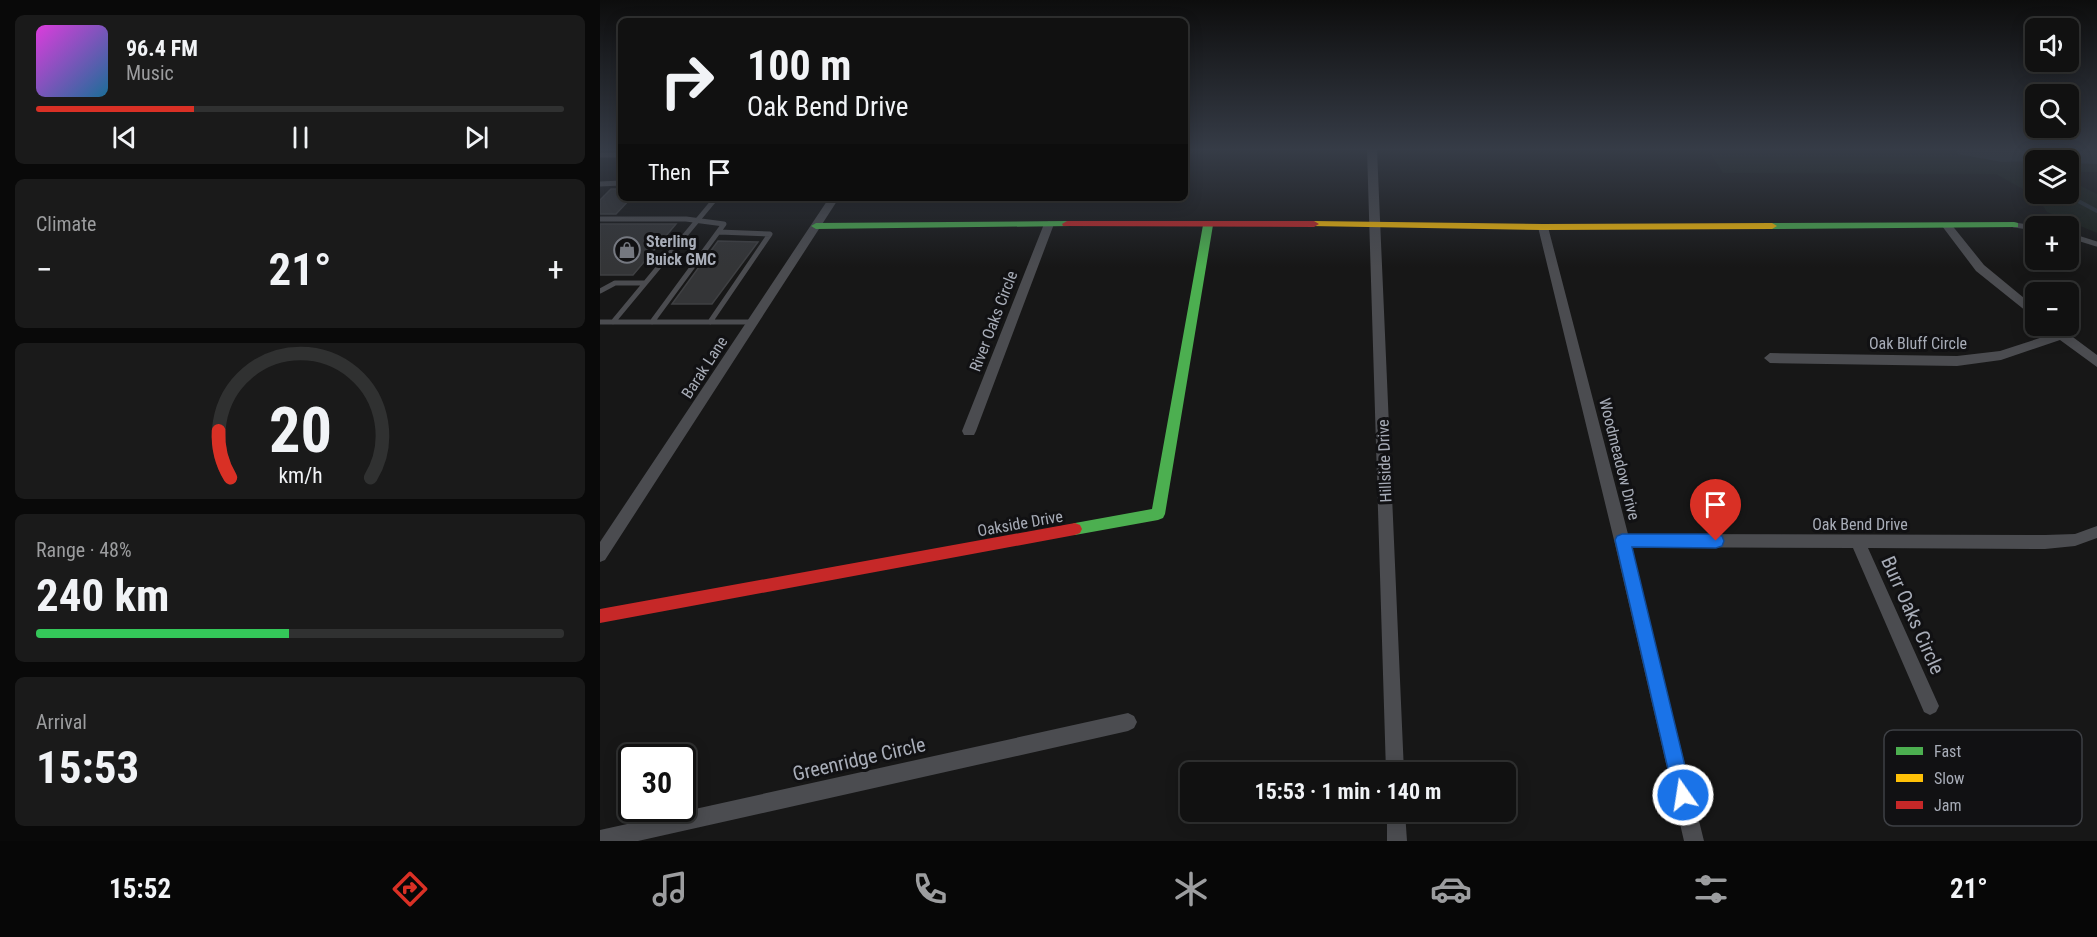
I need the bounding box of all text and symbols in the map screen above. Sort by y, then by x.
map controls [2025,18,2079,336]
button: sound [2025,18,2079,72]
text: 96.4 FM [126,36,198,61]
text: 100 m [747,41,852,90]
icon: right [648,42,726,120]
text: Music [126,61,174,85]
button: search [2025,84,2079,138]
text: Oak Bend Drive [747,91,908,123]
icon: previous [108,121,141,154]
icon: pause [284,121,317,154]
icon: next [460,121,493,154]
button: layers [2025,150,2079,204]
icon: arrive [703,156,736,189]
text: Then [648,160,691,185]
text: Climate [36,212,96,236]
button: + [2025,216,2079,270]
place label: Sterling Buick GMC [646,232,716,269]
shop icon: Sterling Buick GMC [612,235,642,265]
text: 21° [269,243,332,296]
text: − [36,250,53,289]
text: + [548,250,564,289]
street label: River Oaks Circle [966,268,1021,374]
button: − [2025,282,2079,336]
street label: Barak Lane [677,333,731,402]
street label: Oak Bluff Circle [1869,334,1967,353]
text: 20 [268,394,332,467]
street label: Woodmeadow Drive [1595,396,1644,522]
street label: Hillside Drive [1374,419,1395,503]
text: km/h [278,463,322,488]
pin [1690,479,1741,541]
icon: arrive [1699,488,1732,521]
street label: Oakside Drive [976,507,1064,540]
street label: Oak Bend Drive [1812,515,1908,534]
text: Range · 48% [36,538,132,562]
street label: Burr Oaks Circle [1876,552,1950,678]
text: 240 km [36,569,169,622]
text: Arrival [36,710,87,734]
legend [1884,730,2082,826]
street label: Greenridge Circle [790,732,928,786]
text: 15:53 [36,741,139,794]
text: Fast [1934,742,1961,761]
speed limit sign: 30 [618,744,696,822]
position arrow [1651,763,1715,827]
text: Slow [1934,769,1964,788]
text: 15:53 · 1 min · 140 m [1255,779,1441,804]
text: Jam [1934,796,1961,815]
icon: directions [389,868,431,910]
icon: music [649,868,691,910]
icon: phone [909,868,951,910]
icon: climate [1170,868,1212,910]
icon: car [1430,868,1472,910]
icon: filters [1690,868,1732,910]
text: 15:52 [109,873,171,905]
text: 21° [1950,873,1988,905]

